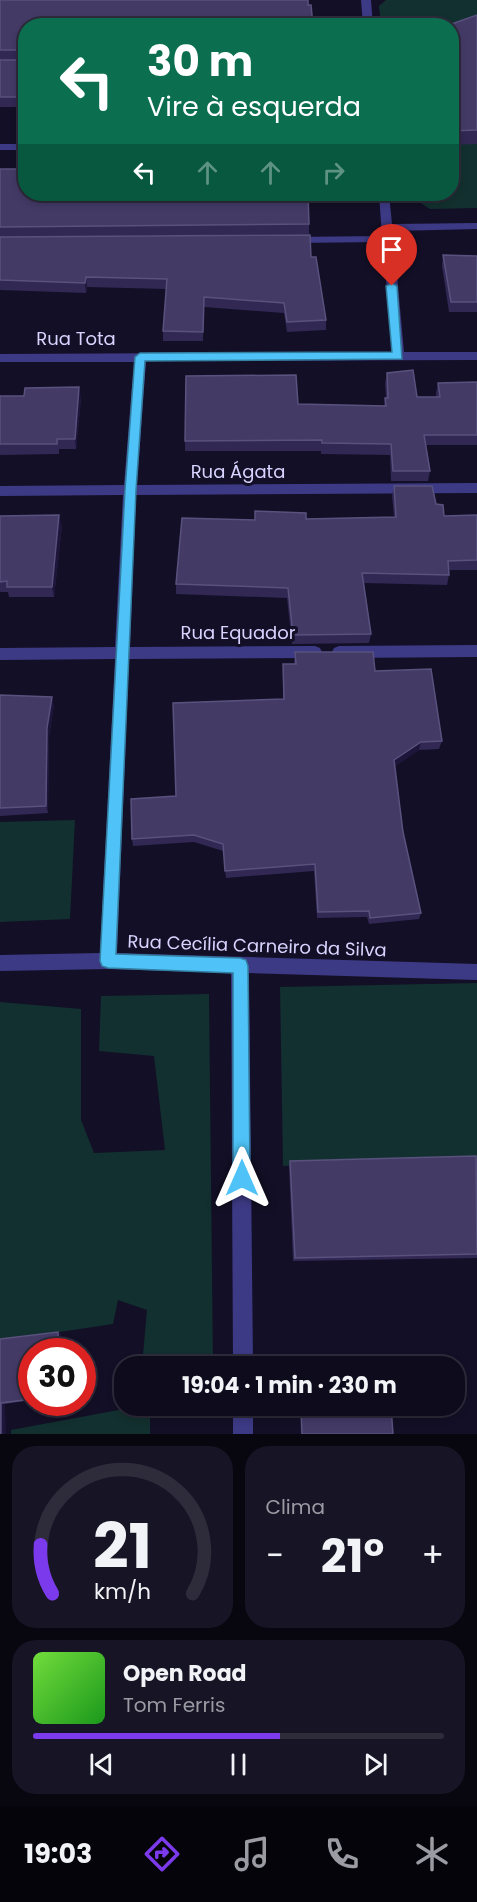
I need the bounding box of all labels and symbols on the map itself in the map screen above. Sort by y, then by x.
pin [366,224,417,286]
street label: Rua Tota [36,326,116,351]
street label: Rua Ágata [191,459,285,484]
street label: Rua Equador [181,620,296,645]
street label: Rua Cecília Carneiro da Silva [127,928,387,963]
position arrow [210,1146,274,1210]
speed limit sign: 30 [18,1338,96,1416]

